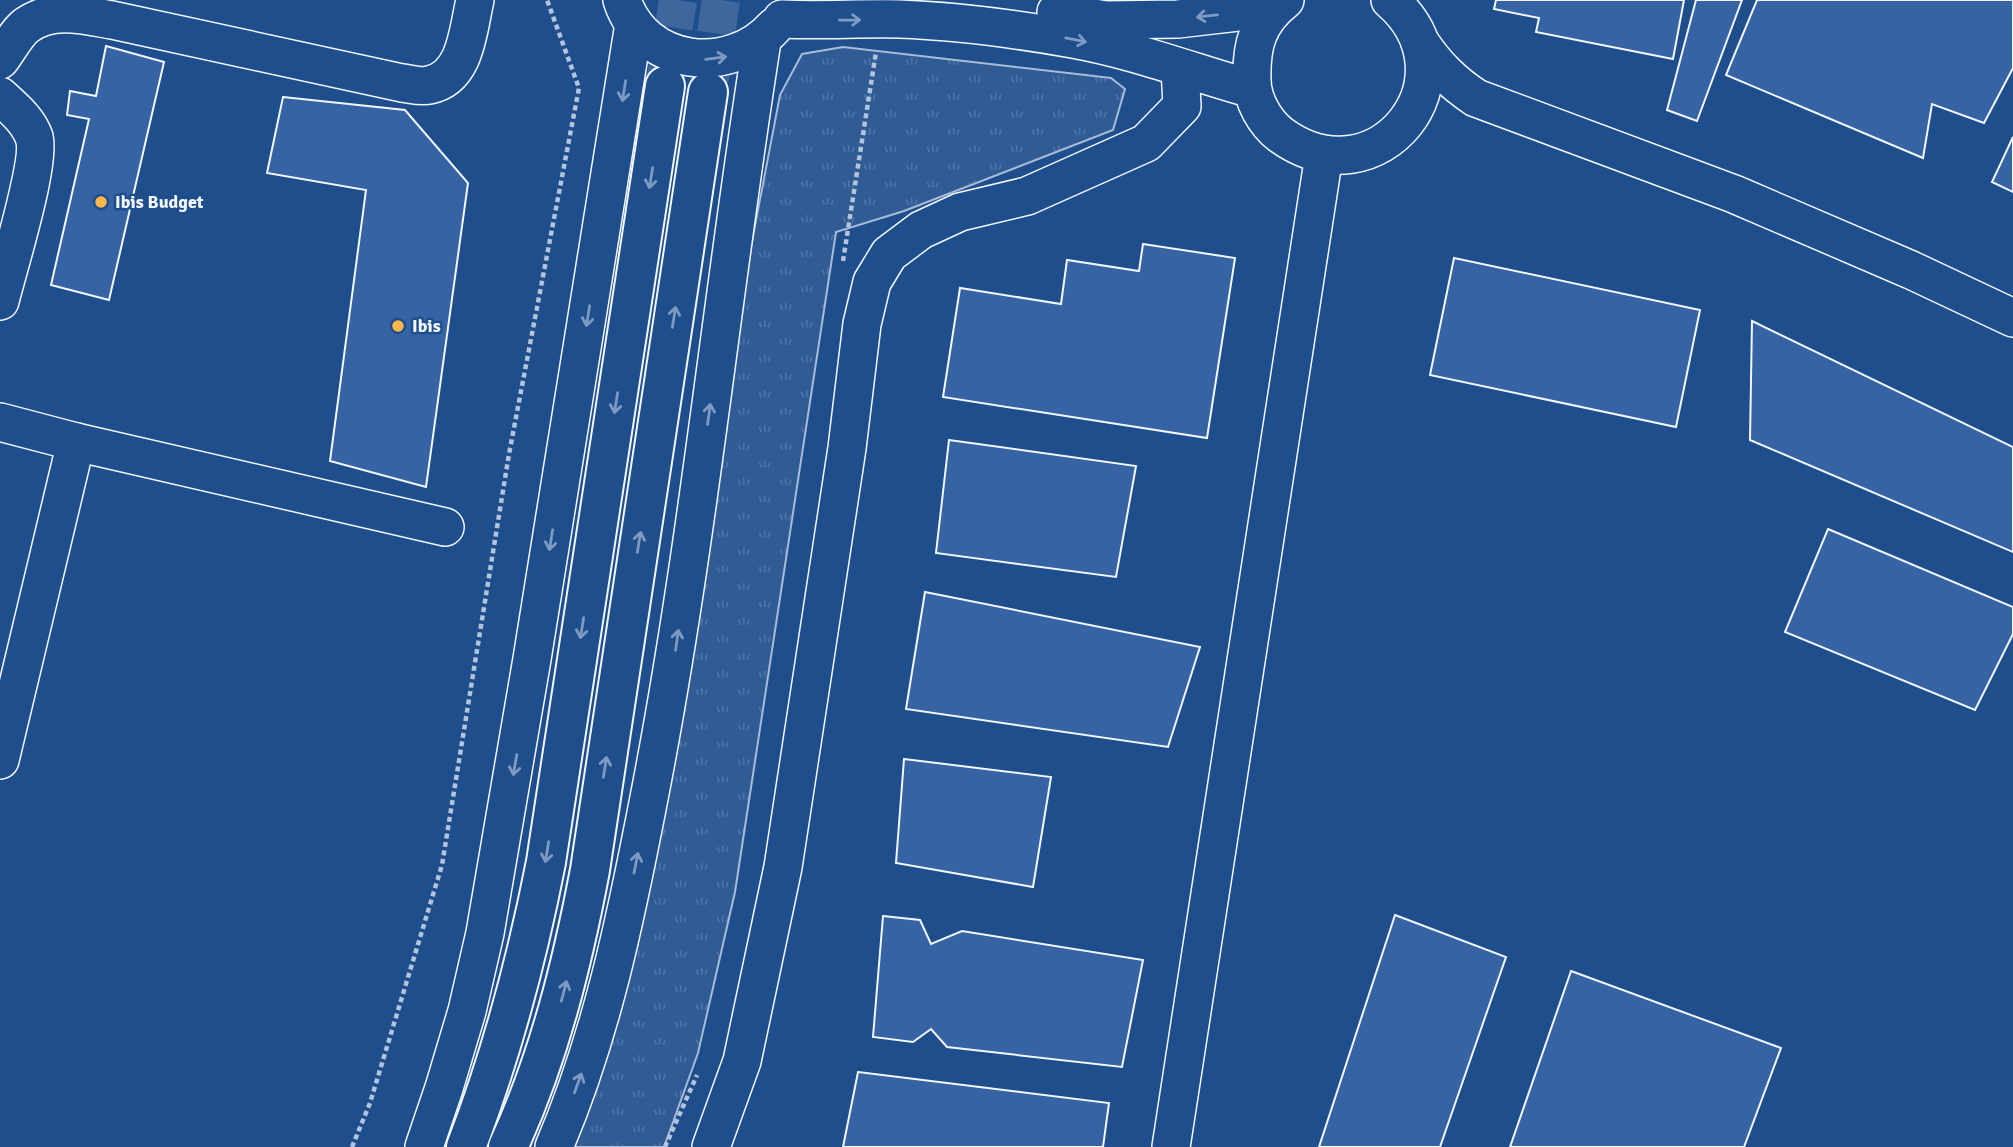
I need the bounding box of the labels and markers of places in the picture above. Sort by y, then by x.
place label: Ibis Budget [115,191,204,213]
marker: Ibis Budget [93,194,109,210]
place label: Ibis [412,315,441,337]
marker: Ibis [390,318,406,334]

